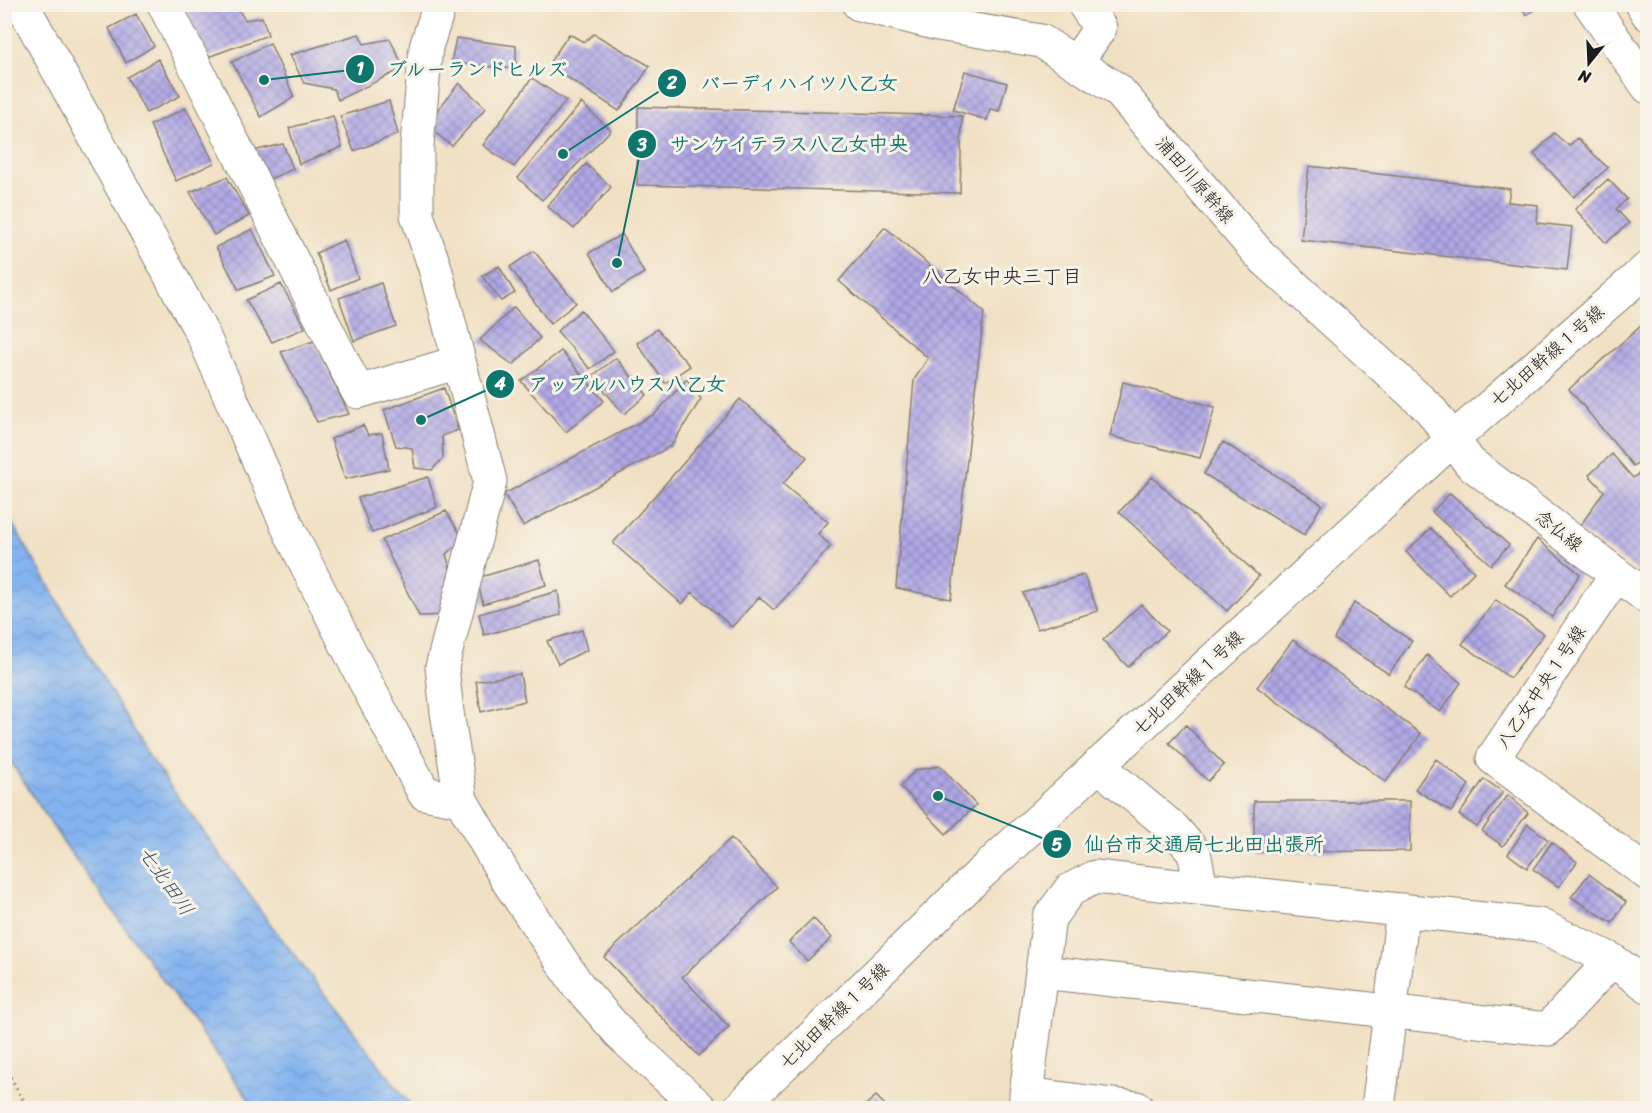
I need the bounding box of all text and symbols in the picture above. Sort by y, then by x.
north arrow [1559,33,1619,93]
callout: ブルーランドヒルズ [345,50,580,88]
text: ブルーランドヒルズ [387,52,567,87]
text: 1 [356,53,364,85]
text: N [1574,61,1595,93]
callout: バーディハイツ八乙女 [657,64,911,102]
text: バーディハイツ八乙女 [700,66,898,101]
text: 2 [666,67,678,99]
callout: サンケイテラス八乙女中央 [627,125,921,163]
text: サンケイテラス八乙女中央 [670,127,908,162]
text: 3 [636,129,647,161]
street label: 浦田川原幹線 [1147,129,1243,231]
district label: 八乙女中央三丁目 [922,259,1082,294]
street label: 七北田幹線１号線 [1482,297,1612,415]
callout: アップルハウス八乙女 [485,365,739,403]
text: アップルハウス八乙女 [528,367,726,402]
text: 4 [493,368,506,400]
street label: 念仏線 [1528,502,1590,560]
street label: 八乙女中央１号線 [1487,618,1595,756]
street label: 七北田幹線１号線 [1124,622,1252,744]
callout: 仙台市交通局七北田出張所 [1042,825,1336,863]
text: 仙台市交通局七北田出張所 [1084,827,1324,862]
text: 5 [1052,829,1063,861]
water label: 七北田川 [129,838,203,924]
street label: 七北田幹線１号線 [771,954,897,1078]

